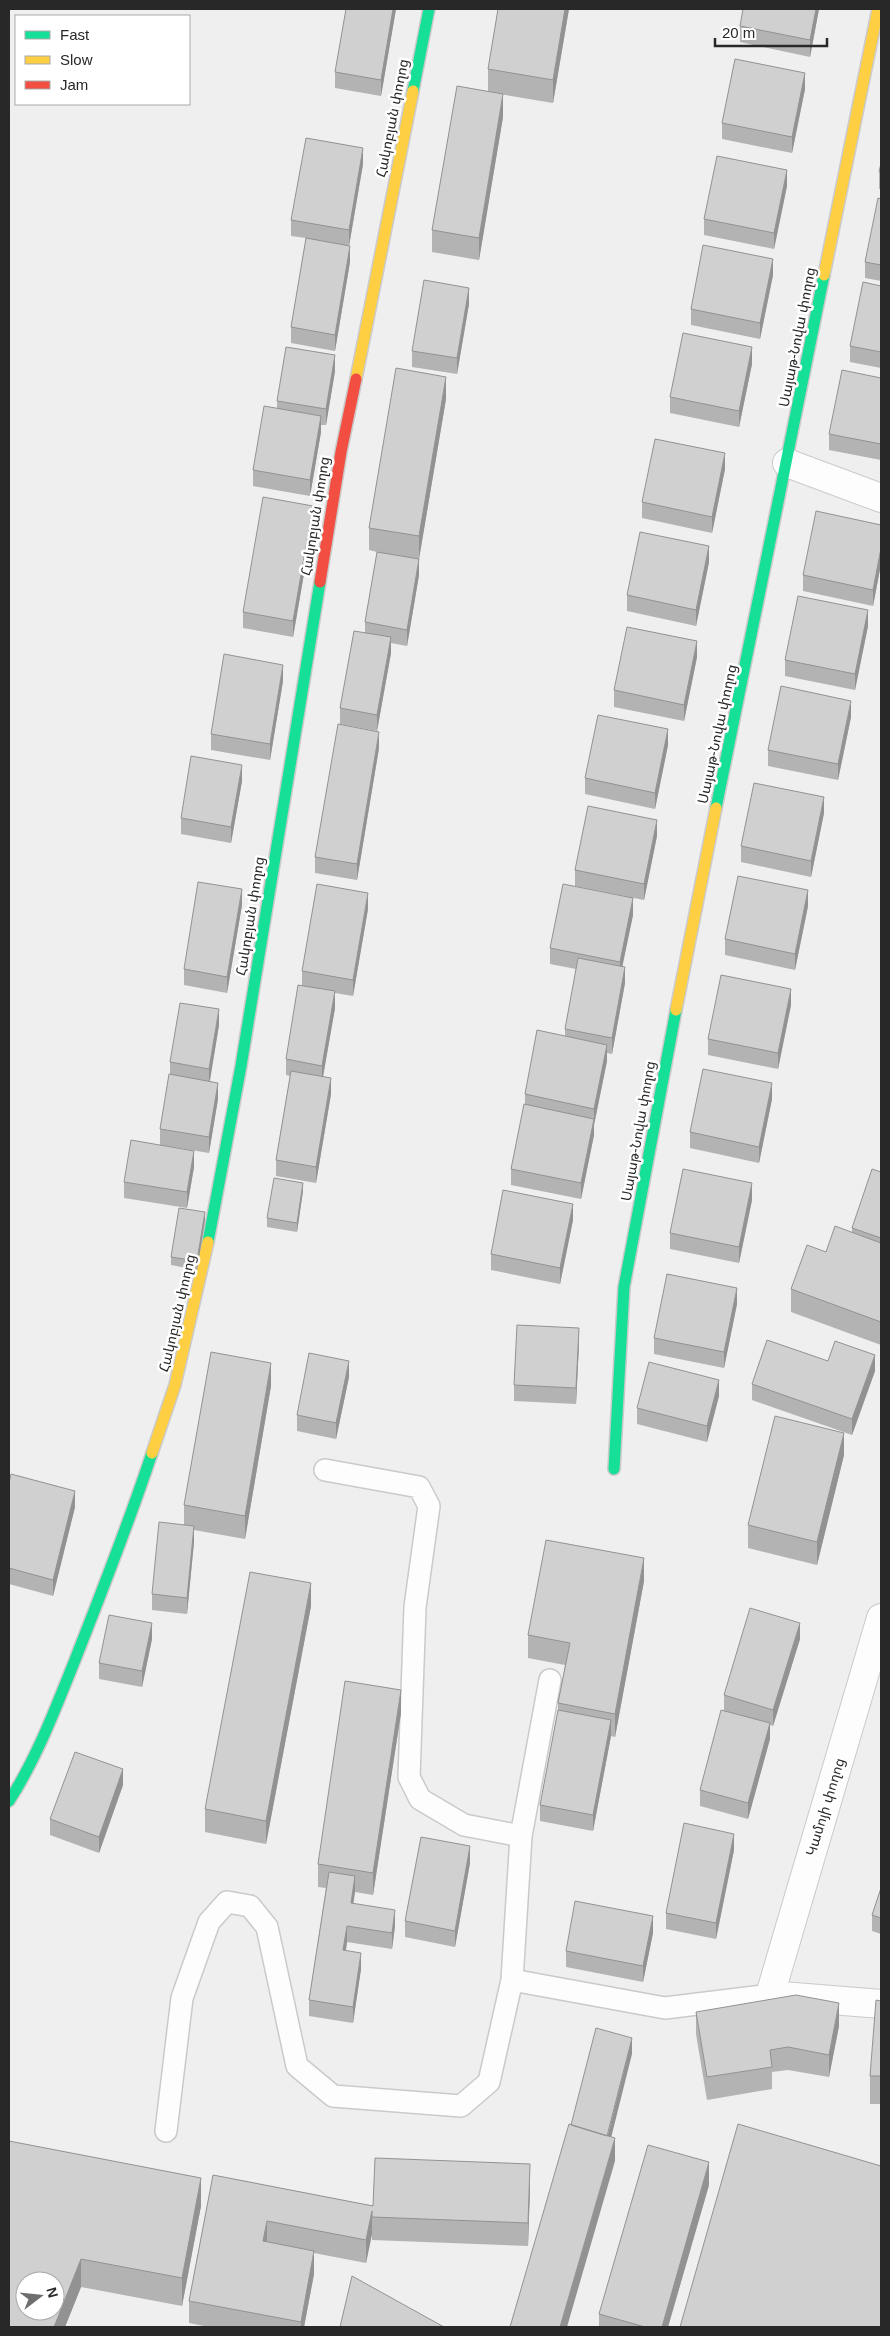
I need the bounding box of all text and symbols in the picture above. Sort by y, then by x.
legend [15,15,190,105]
scale bar [715,15,828,47]
text: 20 m [722,24,755,41]
text: Fast [60,26,90,43]
text: Slow [60,51,93,68]
street label: Հակոբյան փողոց [373,57,411,179]
text: Jam [60,76,88,93]
street label: Սայաթ-Նովա փողոց [776,266,818,408]
street label: Հակոբյան փողոց [298,455,332,577]
street label: Սայաթ-Նովա փողոց [694,663,740,805]
street label: Հակոբյան փողոց [233,855,267,977]
street label: Սայաթ-Նովա փողոց [618,1060,658,1202]
street label: Հակոբյան փողոց [156,1253,198,1373]
street label: Կամոյի փողոց [802,1756,848,1858]
north arrow [15,2271,65,2321]
text: N [43,2285,62,2299]

